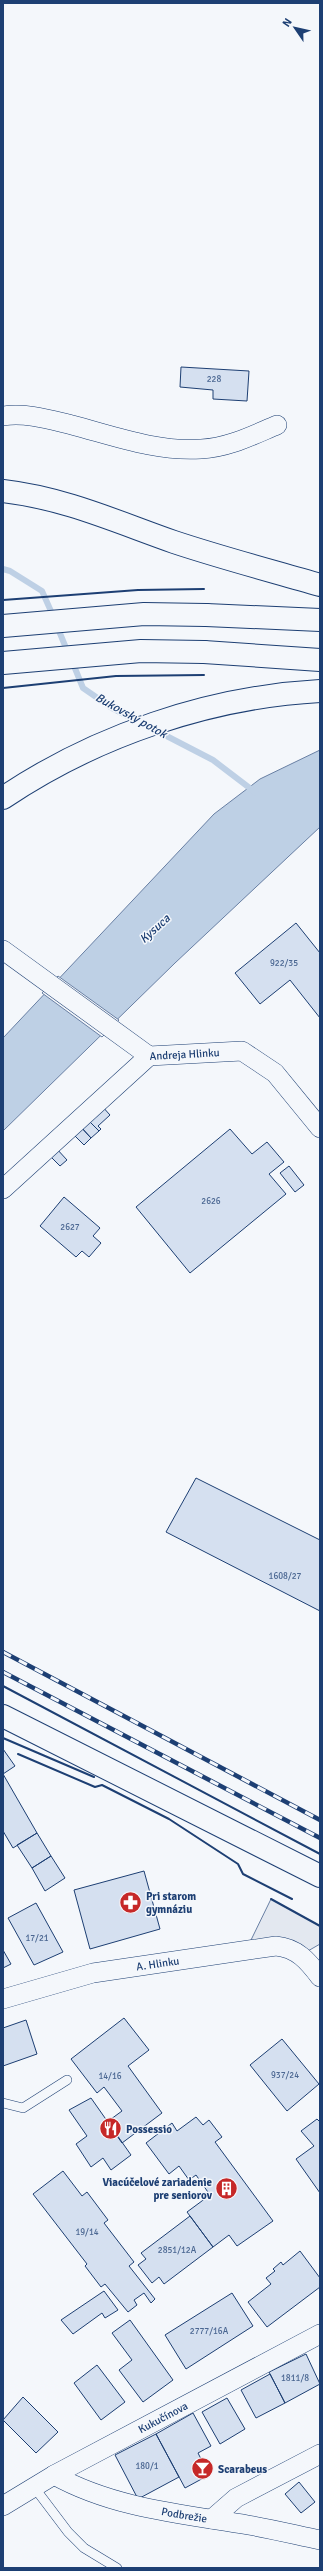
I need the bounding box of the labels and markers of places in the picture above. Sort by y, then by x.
pharmacy icon: Pri starom gymnáziu [118,1889,144,1915]
place label: Pri starom gymnáziu [146,1890,196,1916]
restaurant icon: Possessio [97,2116,123,2142]
place label: Possessio [126,2123,172,2136]
building icon: Viacúčelové zariadenie pre seniorov [214,2175,240,2201]
place label: Viacúčelové zariadenie pre seniorov [102,2176,213,2202]
bar icon: Scarabeus [189,2456,215,2482]
place label: Scarabeus [218,2463,267,2476]

